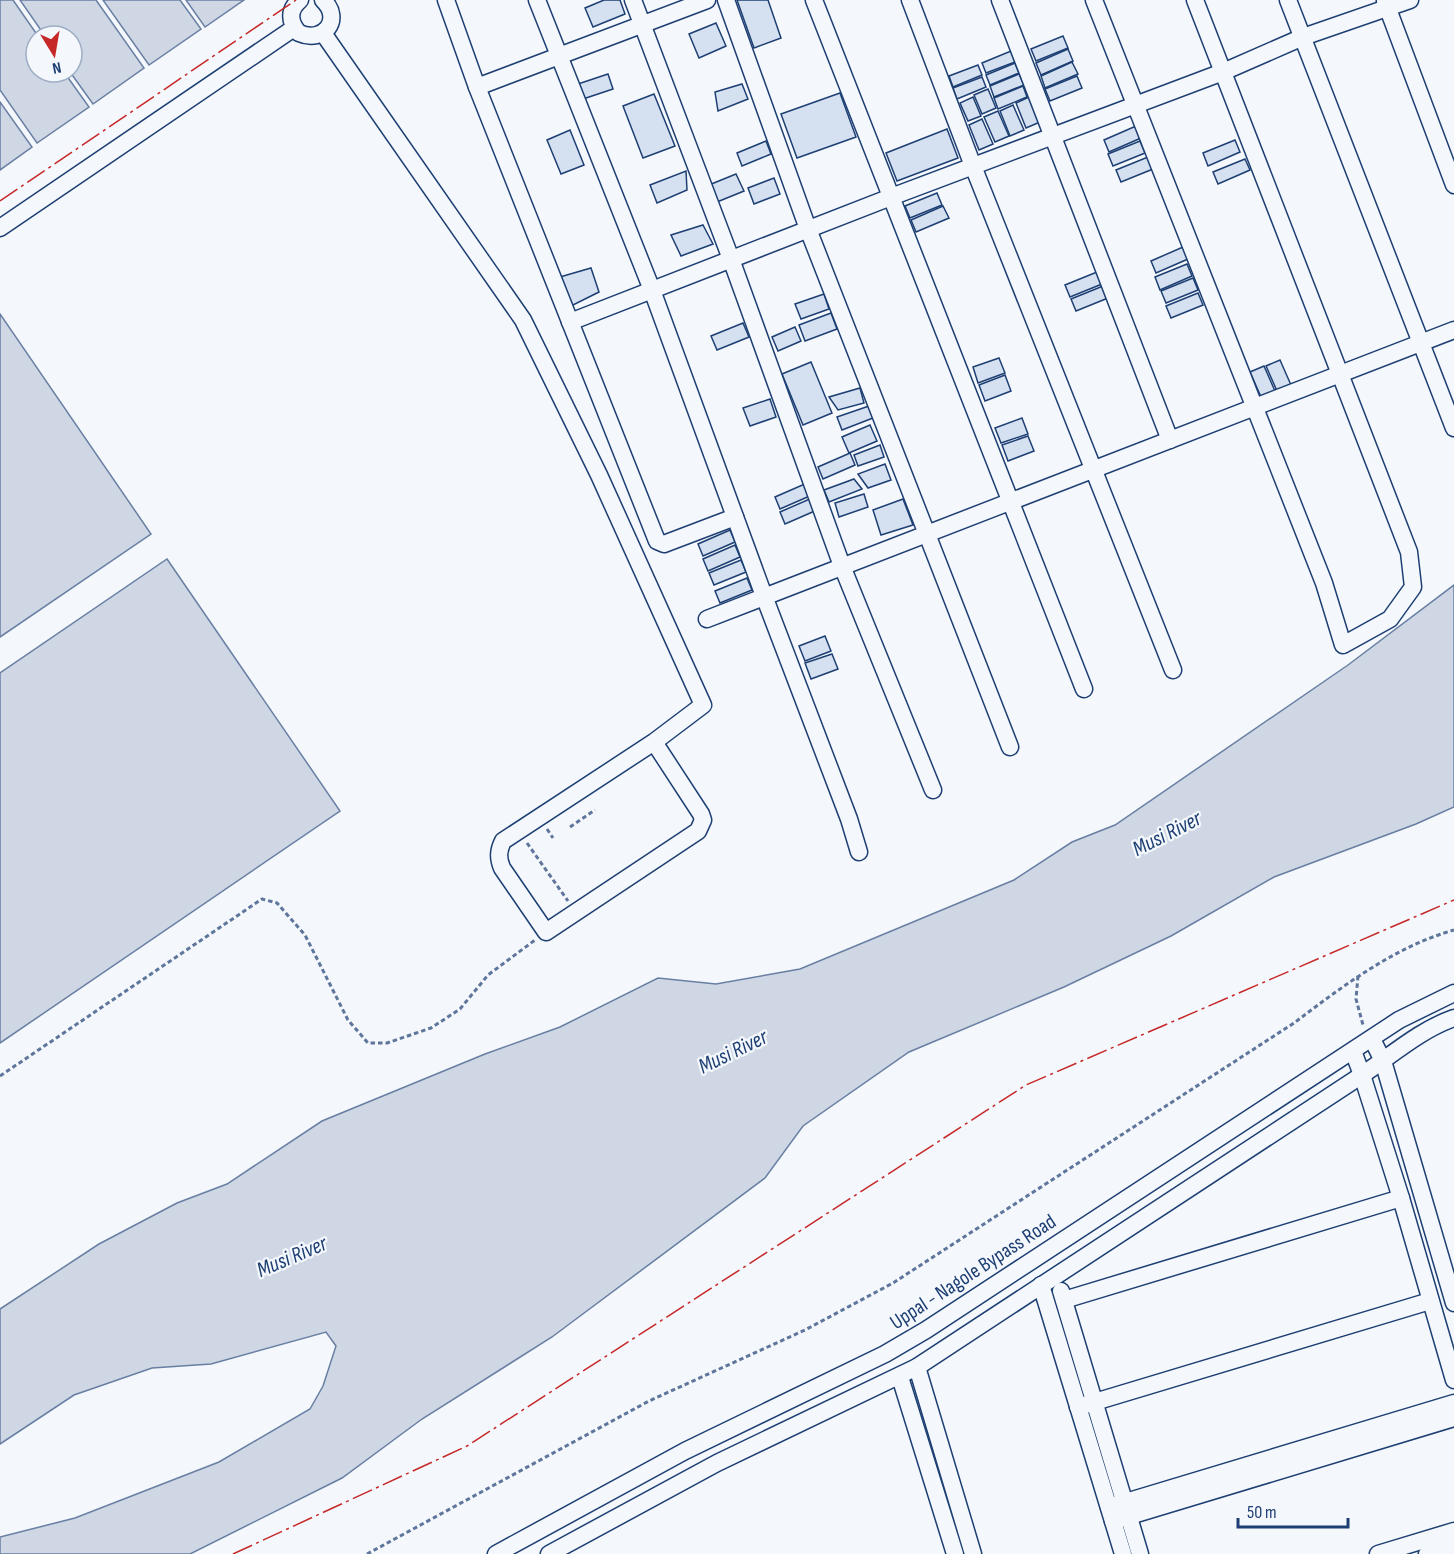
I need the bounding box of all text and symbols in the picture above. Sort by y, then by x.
north arrow [24,24,84,84]
text: N [51,57,63,77]
water label: Musi River [1128,805,1207,863]
water label: Musi River [694,1023,773,1080]
street label: Uppal - Nagole Bypass Road [885,1209,1061,1335]
water label: Musi River [253,1230,332,1284]
scale bar [1238,1491,1348,1529]
text: 50 m [1247,1502,1277,1523]

